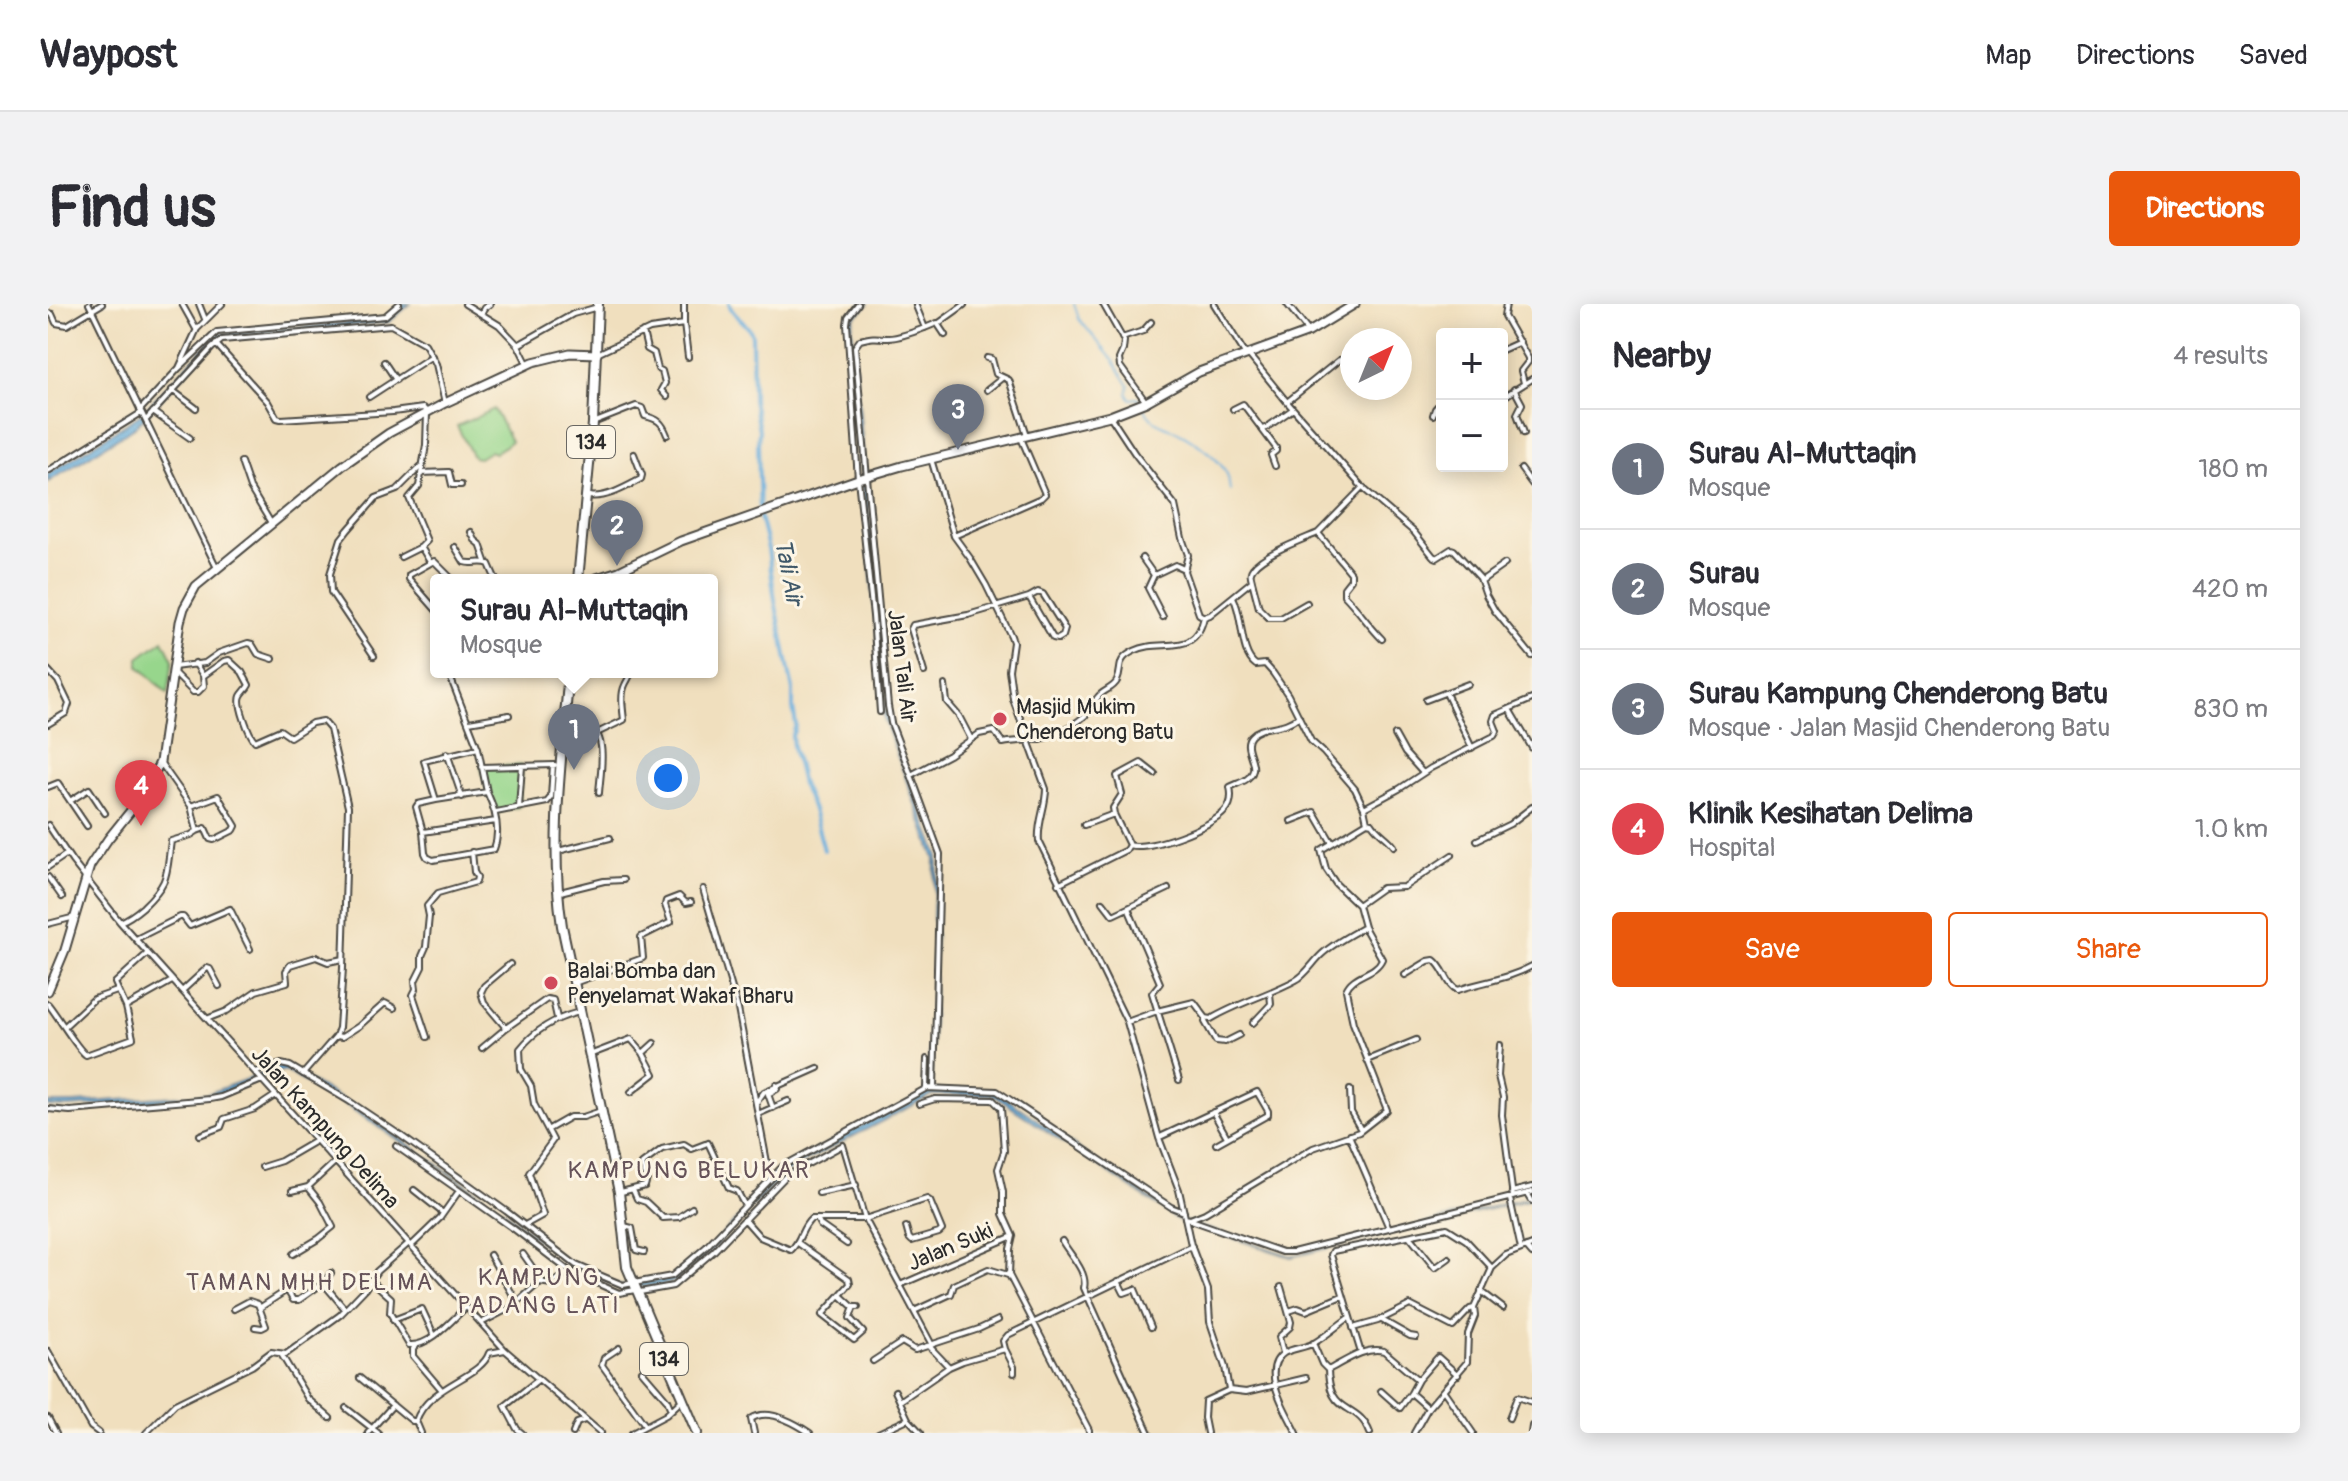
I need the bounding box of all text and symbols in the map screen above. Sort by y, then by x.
text: Waypost [40,31,177,79]
text: Map [1985,38,2032,73]
text: Directions [2076,38,2195,73]
text: Saved [2239,38,2308,73]
button: Directions [2109,171,2300,246]
text: Find us [48,174,216,243]
north arrow [1340,328,1412,400]
map controls [1436,328,1508,472]
button: + [1436,328,1508,400]
text: Nearby [1612,335,1711,378]
text: 4 results [2173,340,2268,372]
pin: 3 [932,384,984,450]
button: − [1436,400,1508,472]
road number: 134 [567,426,615,458]
text: Surau Al-Muttaqin [1688,435,1917,472]
text: 1 [1633,453,1643,485]
text: 180 m [2198,453,2268,485]
text: Mosque [1688,472,1770,504]
pin: 2 [591,500,643,566]
water label: Tali Air [768,537,810,611]
text: Surau [1688,555,1760,592]
text: 2 [1631,573,1645,605]
text: 420 m [2192,573,2268,605]
popup [430,574,718,678]
text: Surau Al-Muttaqin [460,592,688,629]
text: Mosque [1688,592,1770,624]
street label: Jalan Tali Air [881,608,923,724]
text: Mosque [460,629,542,661]
text: Surau Kampung Chenderong Batu [1688,675,2108,712]
place label: Masjid Mukim Chenderong Batu [1016,693,1174,746]
text: 3 [1631,693,1645,725]
text: 830 m [2194,693,2268,725]
pin: 1 [548,704,600,770]
marker: Masjid Mukim Chenderong Batu [991,710,1009,728]
text: Mosque · Jalan Masjid Chenderong Batu [1688,712,2110,744]
your location [648,758,688,798]
pin: 4 [115,760,167,826]
text: Klinik Kesihatan Delima [1688,795,1973,832]
text: 4 [1630,813,1646,845]
text: 1.0 km [2195,813,2268,845]
text: Hospital [1688,832,1776,864]
button: Save [1612,912,1932,987]
button: Share [1948,912,2268,987]
place label: Balai Bomba dan Penyelamat Wakaf Bharu [567,957,794,1010]
marker: Balai Bomba dan Penyelamat Wakaf Bharu [542,974,560,992]
street label: Jalan Kampung Delima [245,1041,405,1215]
district label: KAMPUNG BELUKAR [567,1156,811,1185]
street label: Jalan Suki [904,1216,997,1277]
district label: KAMPUNG PADANG LATI [457,1263,621,1320]
district label: TAMAN MHH DELIMA [186,1268,434,1297]
road number: 134 [640,1343,688,1375]

